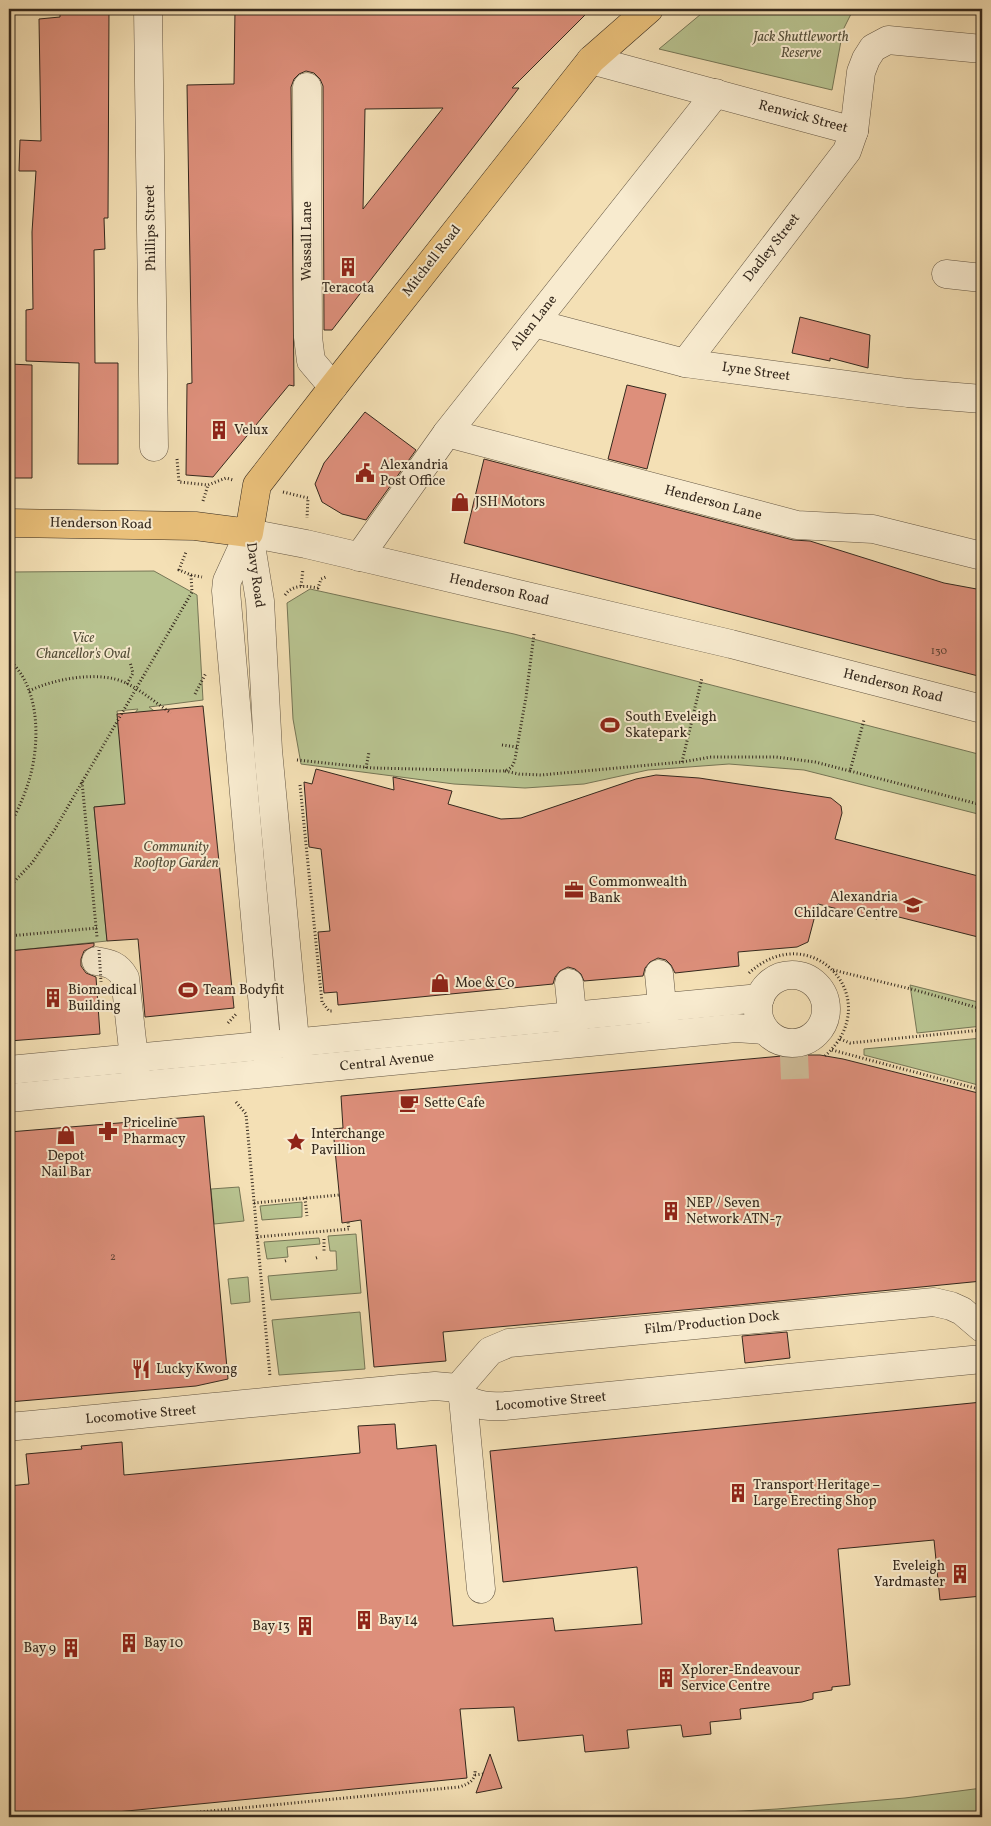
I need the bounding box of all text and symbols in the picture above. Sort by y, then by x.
park label: Jack Shuttleworth Reserve [751,28,849,63]
street label: Renwick Street [756,96,850,138]
street label: Phillips Street [141,184,161,272]
street label: Wassall Lane [298,201,317,281]
street label: Dadley Street [739,210,805,286]
street label: Mitchell Road [398,221,466,301]
building icon: Teracota [337,256,359,278]
place label: Teracota [322,279,374,298]
street label: Allen Lane [506,291,562,355]
street label: Lyne Street [721,358,792,386]
building icon: Velux [208,419,230,441]
place label: Velux [234,421,268,440]
place label: Alexandria Post Office [380,456,448,491]
public building icon: Alexandria Post Office [354,462,376,484]
street label: Henderson Lane [662,481,764,525]
shop icon: JSH Motors [449,491,471,513]
place label: JSH Motors [475,493,545,512]
street label: Henderson Road [50,514,152,534]
street label: Davy Road [241,541,269,609]
street label: Henderson Road [447,569,551,611]
park label: Vice Chancellor's Oval [36,629,131,664]
house number: 130 [931,644,948,659]
street label: Henderson Road [841,664,945,708]
place label: South Eveleigh Skatepark [625,708,717,743]
sports icon: South Eveleigh Skatepark [599,714,621,736]
park label: Community Rooftop Garden [133,838,219,873]
place label: Commonwealth Bank [589,873,687,908]
office icon: Commonwealth Bank [563,879,585,901]
place label: Alexandria Childcare Centre [794,888,898,923]
school or university icon: Alexandria Childcare Centre [902,894,924,916]
shop icon: Moe & Co [429,972,451,994]
place label: Moe & Co [455,974,514,993]
sports icon: Team Bodyfit [177,979,199,1001]
place label: Biomedical Building [68,981,137,1016]
place label: Team Bodyfit [203,981,284,1000]
building icon: Biomedical Building [42,987,64,1009]
street label: Central Avenue [339,1048,435,1076]
cafe icon: Sette Cafe [398,1092,420,1114]
place label: Sette Cafe [424,1094,485,1113]
place label: Priceline Pharmacy [123,1114,186,1149]
pharmacy icon: Priceline Pharmacy [97,1120,119,1142]
shop icon: Depot Nail Bar [55,1124,77,1146]
place label: Interchange Pavillion [311,1125,385,1160]
place icon: Interchange Pavillion [285,1131,307,1153]
place label: Depot Nail Bar [41,1147,91,1182]
place label: NEP / Seven Network ATN-7 [686,1194,782,1229]
building icon: NEP / Seven Network ATN-7 [660,1200,682,1222]
house number: 2 [110,1250,116,1265]
street label: Film/Production Dock [643,1306,781,1340]
restaurant icon: Lucky Kwong [130,1358,152,1380]
place label: Lucky Kwong [156,1360,237,1379]
street label: Locomotive Street [495,1388,607,1416]
street label: Locomotive Street [85,1401,197,1429]
place label: Transport Heritage – Large Erecting Shop [753,1476,880,1511]
building icon: Transport Heritage – Large Erecting Shop [727,1482,749,1504]
place label: Eveleigh Yardmaster [874,1557,945,1592]
building icon: Eveleigh Yardmaster [949,1563,971,1585]
building icon: Bay 14 [353,1609,375,1631]
place label: Bay 14 [379,1611,418,1630]
building icon: Bay 13 [294,1615,316,1637]
place label: Bay 13 [252,1617,290,1636]
building icon: Bay 10 [118,1632,140,1654]
place label: Bay 10 [144,1634,183,1653]
building icon: Bay 9 [60,1637,82,1659]
place label: Bay 9 [24,1639,56,1658]
place label: Xplorer-Endeavour Service Centre [681,1661,800,1696]
building icon: Xplorer-Endeavour Service Centre [655,1667,677,1689]

